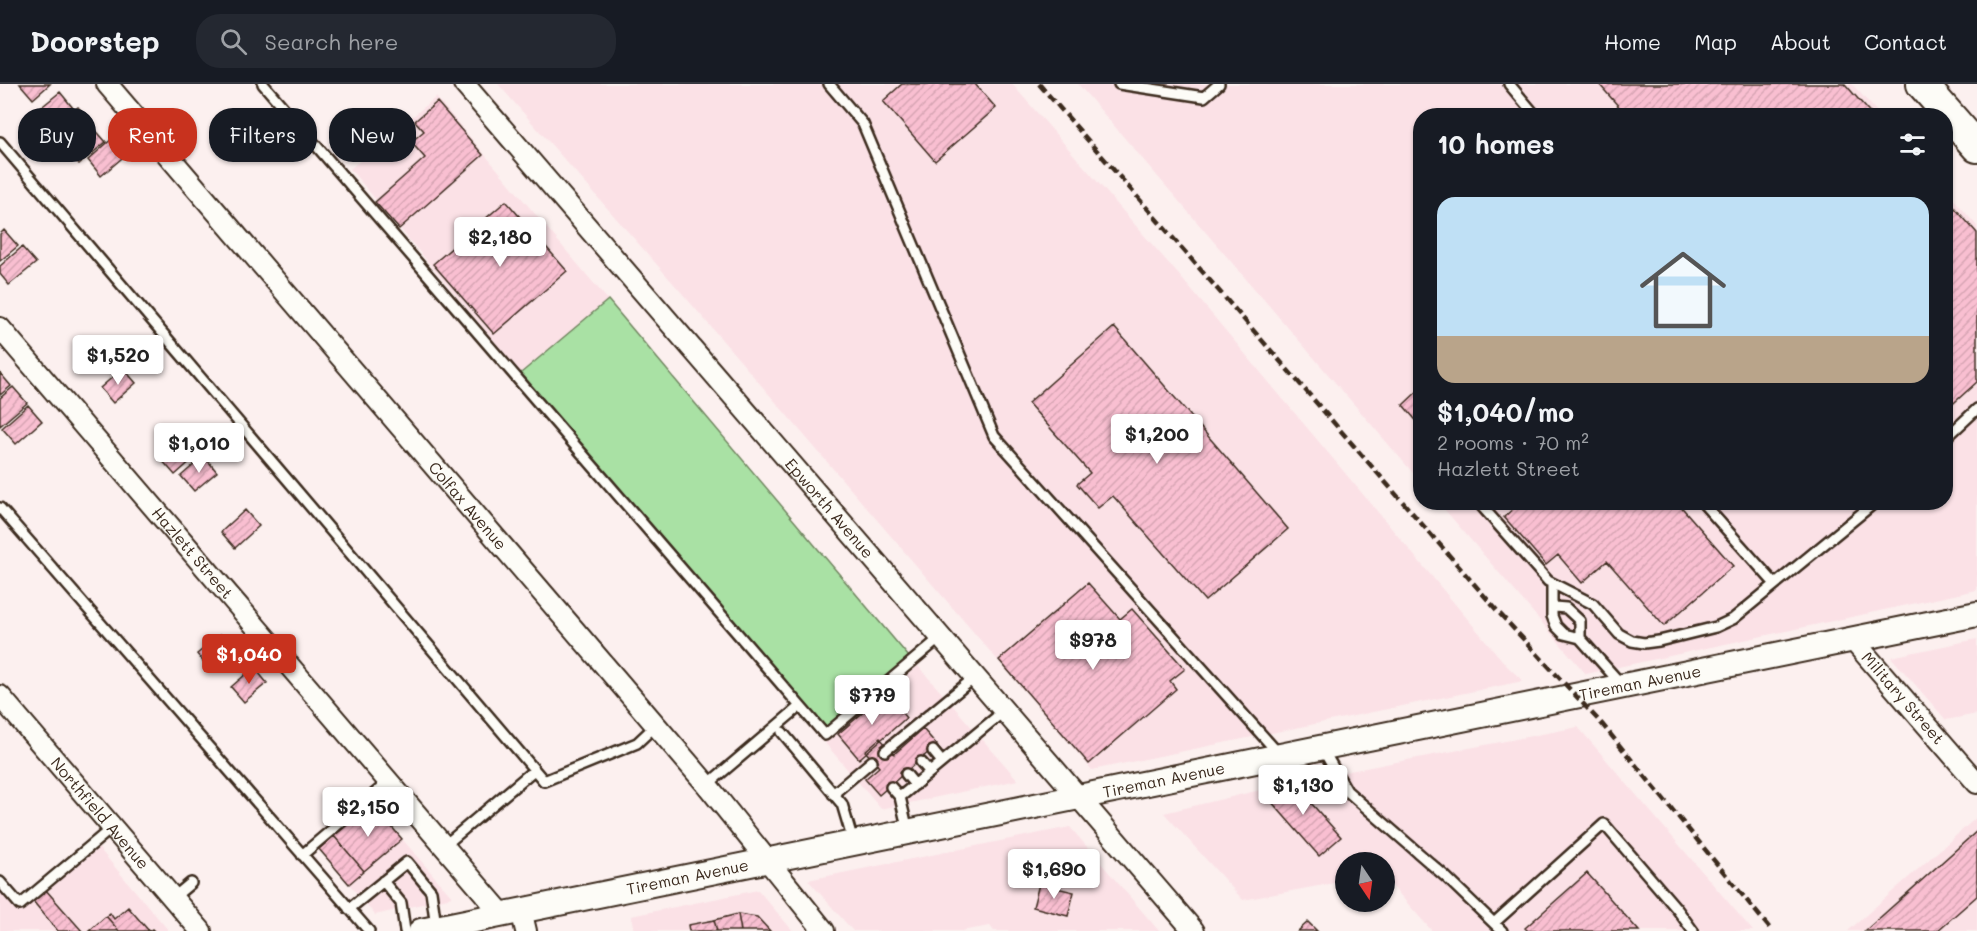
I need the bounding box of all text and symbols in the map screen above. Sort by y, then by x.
search box [196,14,616,68]
text: Doorstep [30,23,160,59]
icon: search [217,25,250,58]
text: Search here [265,27,398,56]
text: Home [1604,28,1661,55]
text: Map [1694,28,1737,55]
text: About [1770,28,1831,55]
text: Contact [1864,28,1947,55]
chip: Buy [18,108,96,162]
chip: Rent [108,108,197,162]
chip: Filters [209,108,317,162]
chip: New [329,108,416,162]
text: 10 homes [1437,127,1555,161]
icon: filters [1896,128,1929,161]
pin: $2,180 [451,217,549,268]
text: $2,180 [468,223,532,249]
icon: home [1629,236,1737,344]
pin: $1,520 [69,335,167,386]
text: $1,520 [86,341,150,367]
text: $1,040/mo [1437,395,1574,429]
pin: $1,200 [1108,414,1206,465]
text: $1,200 [1125,420,1189,446]
pin: $1,010 [150,423,248,474]
text: $1,010 [168,429,230,455]
text: 2 rooms · 70 m² [1437,429,1589,455]
street label: Epworth Avenue [781,453,879,562]
text: Hazlett Street [1437,455,1580,481]
street label: Colfax Avenue [425,457,512,554]
street label: Hazlett Street [148,502,238,603]
pin: $978 [1057,620,1129,671]
text: $978 [1069,626,1117,652]
pin: $1,040 [200,634,298,685]
text: $1,040 [216,640,282,666]
street label: Military Street [1858,647,1949,748]
street label: Tireman Avenue [1577,660,1703,705]
pin: $779 [836,675,908,726]
text: $779 [849,681,895,707]
street label: Northfield Avenue [47,752,154,873]
street label: Tireman Avenue [1101,757,1226,802]
pin: $1,130 [1254,765,1352,816]
text: $1,130 [1272,771,1334,797]
pin: $2,150 [319,787,417,838]
text: $2,150 [336,793,400,819]
pin: $1,690 [1005,849,1103,900]
north arrow [1335,852,1395,912]
map controls [1335,852,1395,912]
street label: Tireman Avenue [625,854,750,899]
text: $1,690 [1022,855,1086,881]

